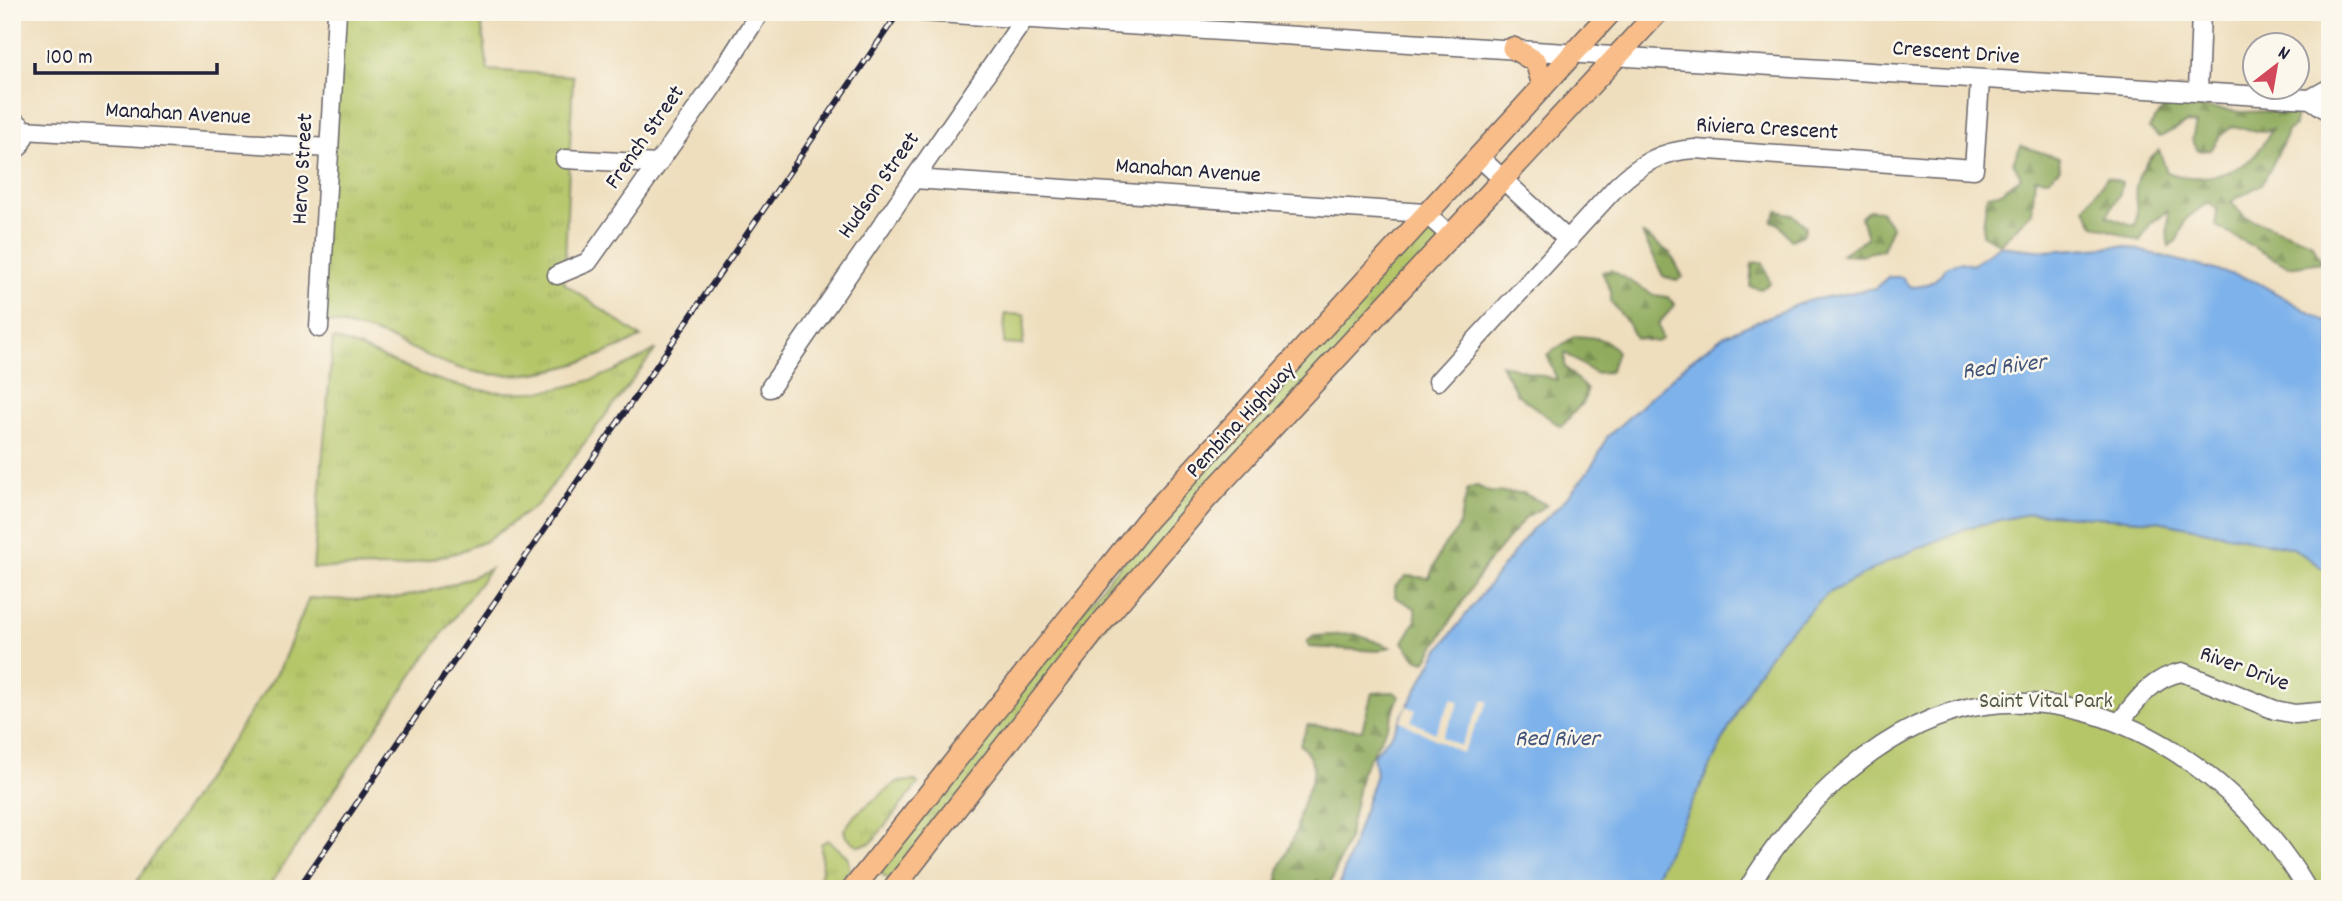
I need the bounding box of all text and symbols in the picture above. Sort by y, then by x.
scale bar [35,32,217,76]
north arrow [2240,32,2310,102]
street label: Crescent Drive [1891,33,2021,75]
text: N [2272,40,2294,68]
text: 100 m [46,44,93,74]
street label: French Street [598,79,694,197]
street label: Manahan Avenue [104,95,252,135]
street label: Riviera Crescent [1695,110,1839,150]
street label: Hervo Street [285,113,323,225]
street label: Hudson Street [831,126,929,246]
street label: Manahan Avenue [1114,150,1262,194]
water label: Red River [1960,346,2051,390]
street label: Pembina Highway [1179,355,1305,487]
street label: River Drive [2195,639,2293,701]
park label: Saint Vital Park [1979,686,2113,719]
water label: Red River [1515,723,1602,757]

